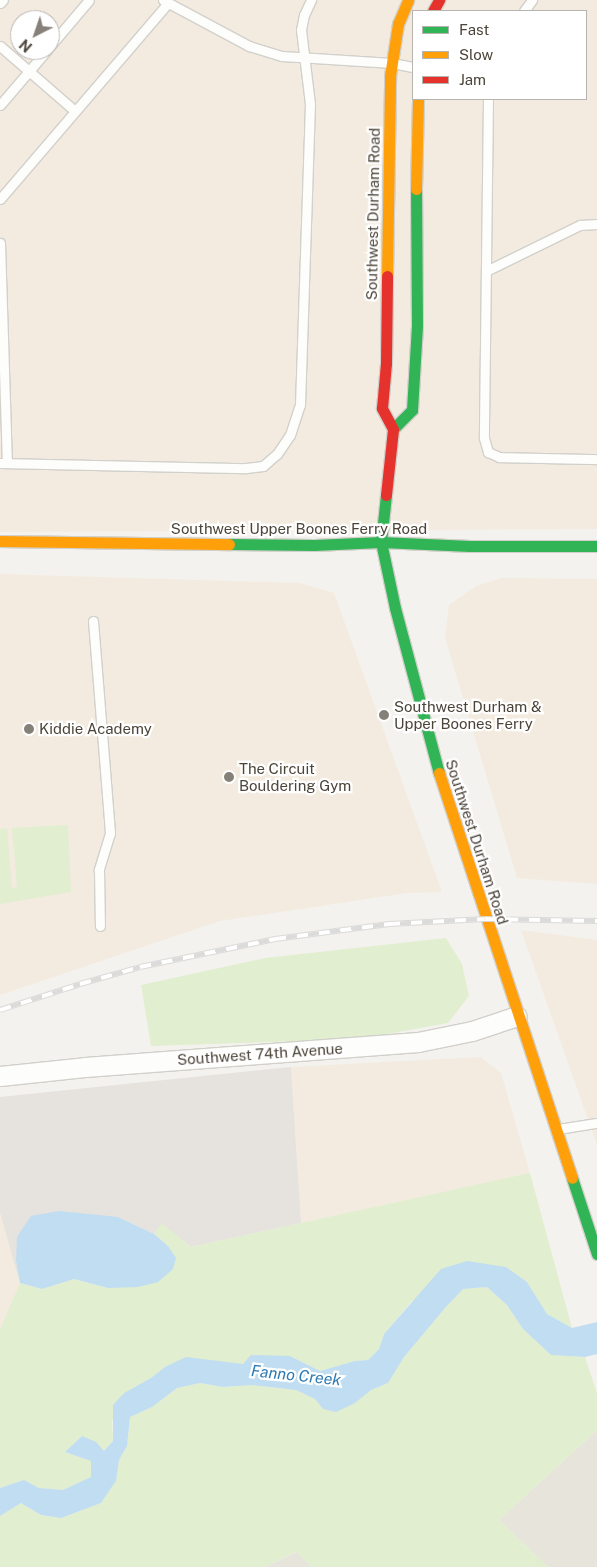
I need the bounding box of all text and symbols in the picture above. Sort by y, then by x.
north arrow [10,10,60,60]
legend [412,10,587,100]
text: Fast [459,21,489,38]
text: N [16,36,35,55]
text: Slow [459,46,493,63]
text: Jam [459,71,486,88]
street label: Southwest Durham Road [362,128,384,300]
street label: Southwest Upper Boones Ferry Road [171,520,427,538]
place label: Southwest Durham & Upper Boones Ferry [394,697,542,732]
marker: Southwest Durham & Upper Boones Ferry [378,709,390,721]
place label: Kiddie Academy [39,720,152,738]
marker: Kiddie Academy [23,723,35,735]
street label: Southwest Durham Road [442,757,512,927]
place label: The Circuit Bouldering Gym [239,759,351,794]
marker: The Circuit Bouldering Gym [223,771,235,783]
street label: Southwest 74th Avenue [177,1039,343,1069]
water label: Fanno Creek [250,1362,342,1390]

